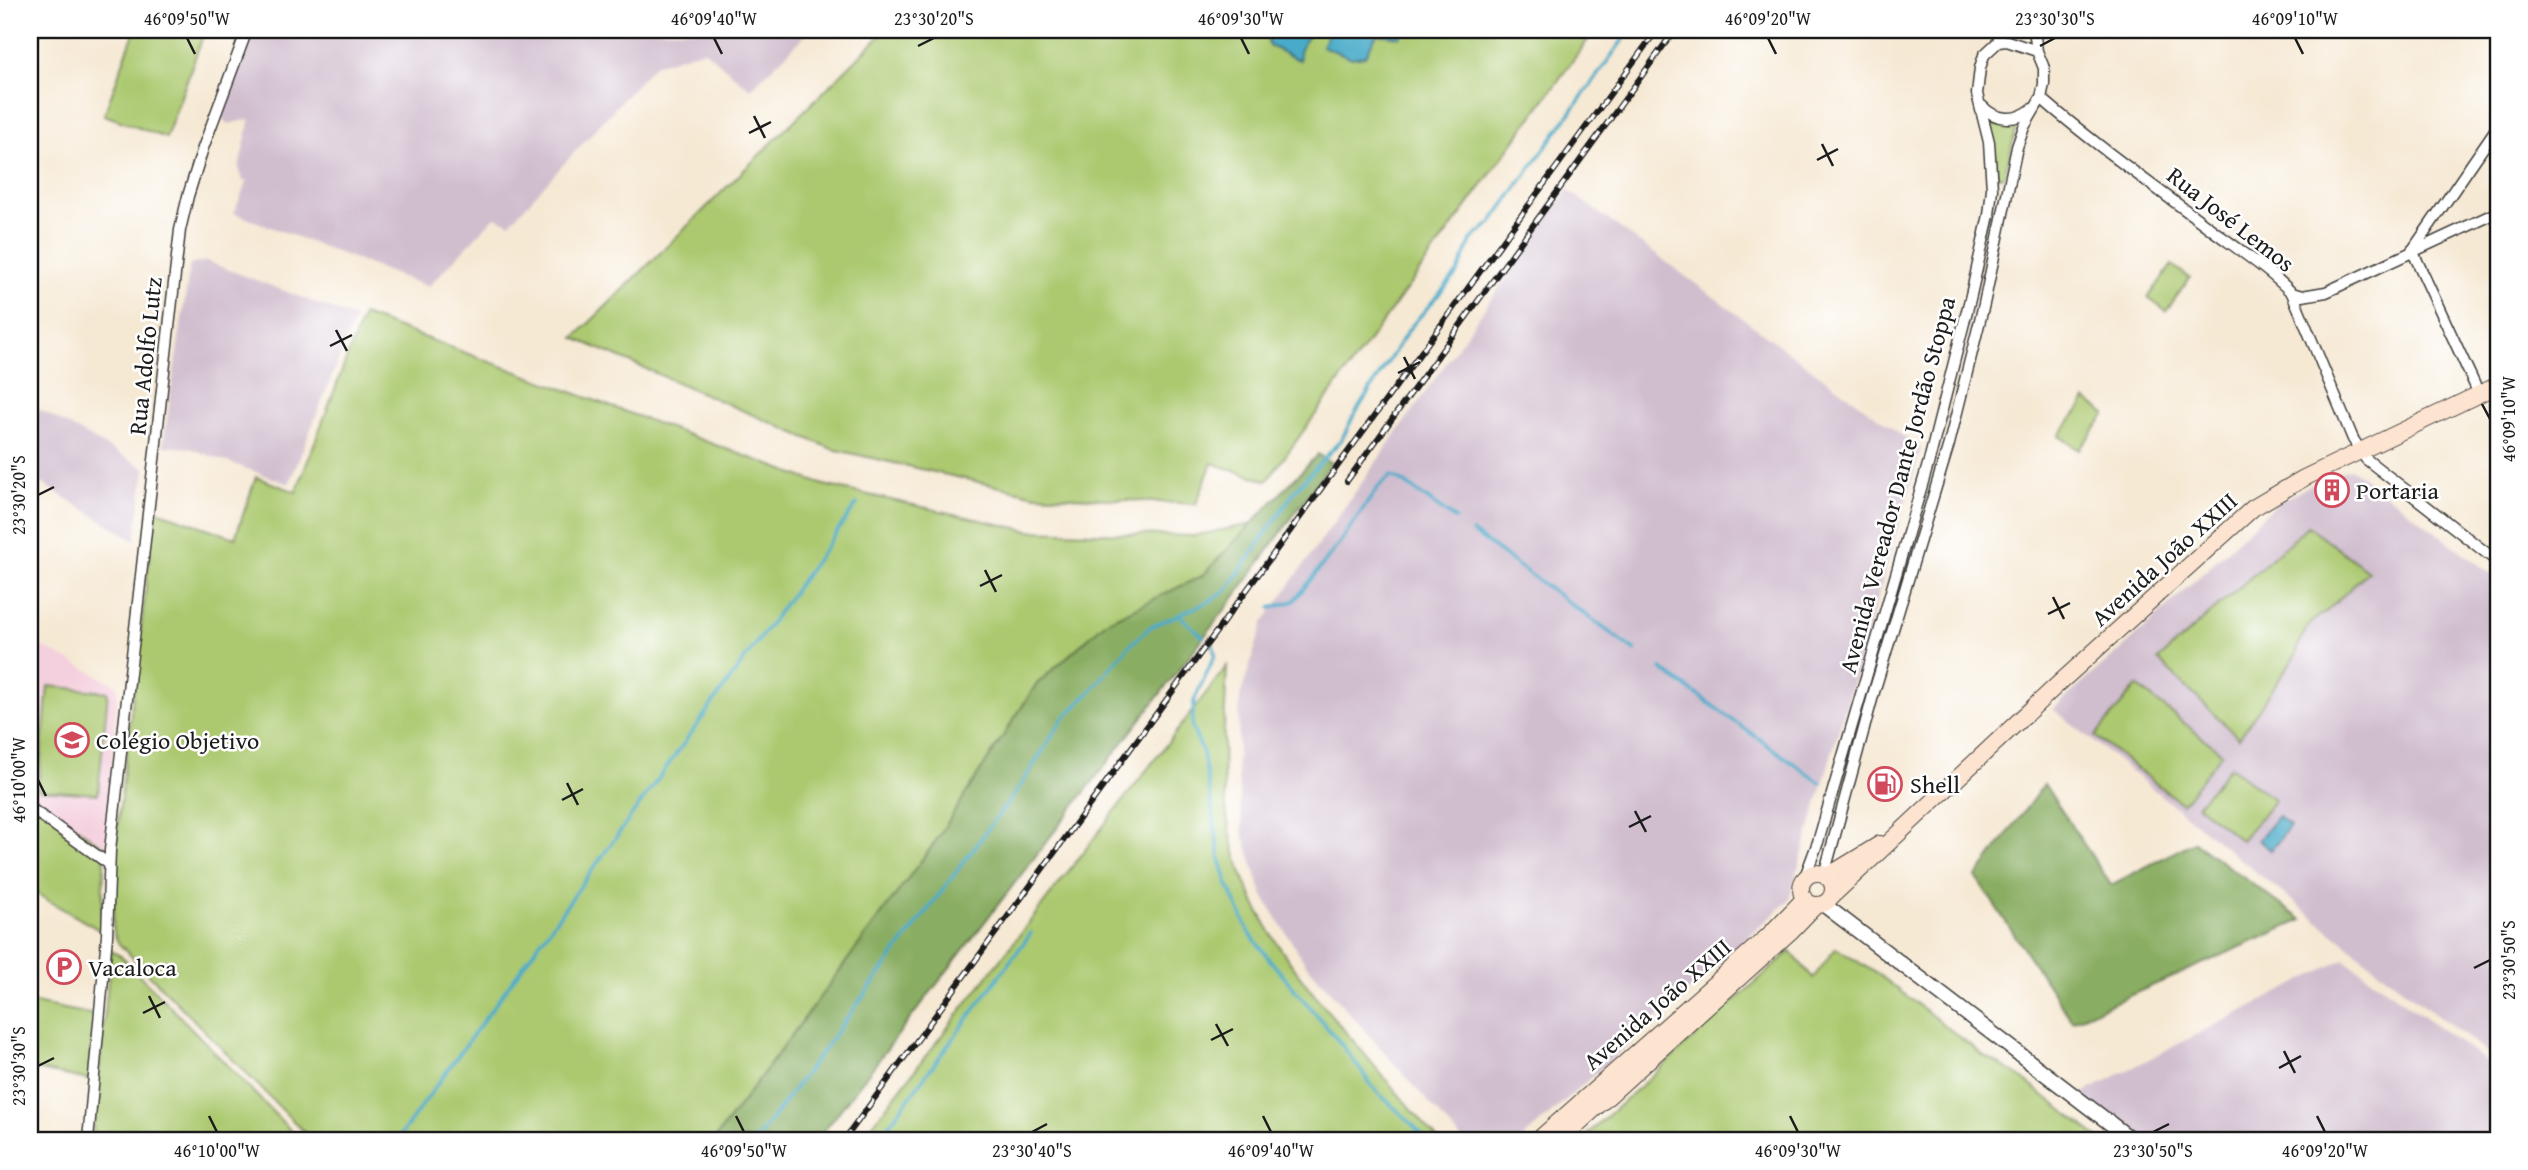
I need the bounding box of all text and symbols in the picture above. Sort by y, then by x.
text: 46°09'50"W [144,5,231,32]
text: 46°09'40"W [671,5,758,32]
text: 23°30'20"S [894,5,974,32]
text: 46°09'30"W [1198,5,1285,32]
text: 46°09'20"W [1725,5,1812,32]
text: 23°30'30"S [2015,5,2095,32]
text: 46°09'10"W [2252,5,2339,32]
street label: Rua José Lemos [2160,158,2302,280]
street label: Rua Adolfo Lutz [119,275,171,437]
street label: Avenida Vereador Dante Jordão Stoppa [1830,292,1964,677]
text: 46°09'10"W [2495,375,2522,462]
text: 23°30'20"S [5,455,32,535]
building icon: Portaria [2313,471,2351,509]
place label: Portaria [2356,473,2439,508]
street label: Avenida João XXIII [2083,484,2245,634]
school or university icon: Colégio Objetivo [53,721,91,759]
place label: Colégio Objetivo [96,723,259,758]
text: 46°10'00"W [5,736,32,823]
fuel station icon: Shell [1866,765,1904,803]
place label: Shell [1910,767,1960,802]
text: 23°30'50"S [2495,920,2522,1000]
street label: Avenida João XXIII [1575,930,1739,1078]
parking icon: Vacaloca [45,948,83,986]
place label: Vacaloca [88,950,177,985]
text: 23°30'30"S [5,1026,32,1106]
text: 46°10'00"W [174,1137,261,1164]
text: 46°09'50"W [701,1137,788,1164]
text: 23°30'40"S [992,1137,1072,1164]
text: 46°09'40"W [1228,1137,1315,1164]
text: 46°09'30"W [1755,1137,1842,1164]
text: 23°30'50"S [2113,1137,2193,1164]
text: 46°09'20"W [2282,1137,2369,1164]

